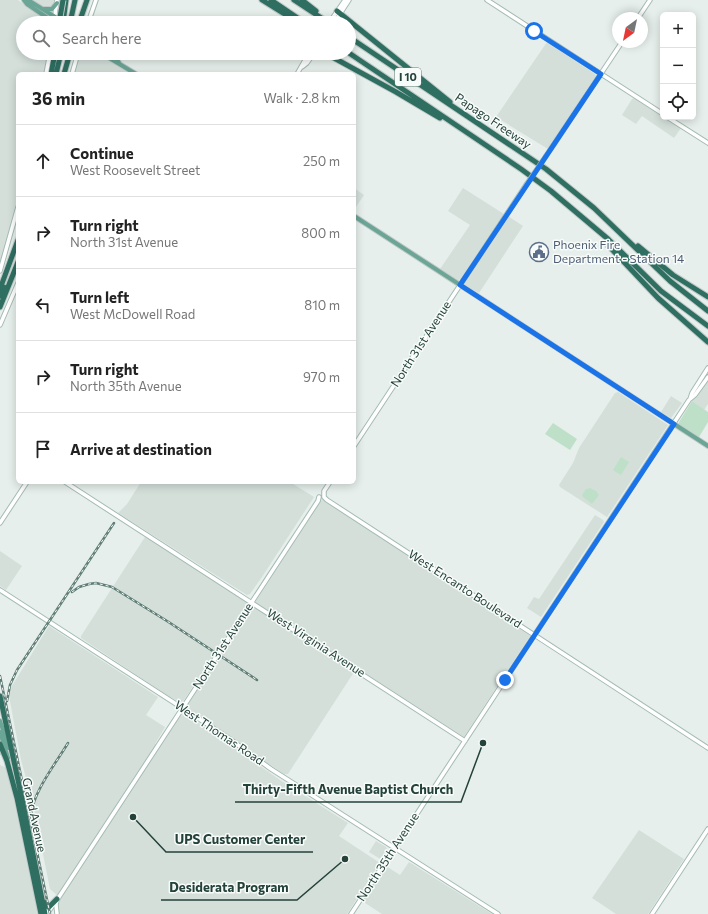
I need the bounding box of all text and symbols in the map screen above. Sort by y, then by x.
north arrow [612,12,648,48]
map controls [660,12,696,120]
button: + [660,12,696,48]
search box [16,16,356,60]
route start [525,22,543,40]
icon: search [30,27,52,49]
text: Search here [62,29,141,47]
button: − [660,48,696,84]
road number: I 10 [395,68,421,86]
button: locate [660,84,696,120]
text: 36 min [32,88,85,109]
text: Walk · 2.8 km [263,90,340,106]
street label: Papago Freeway [453,90,534,151]
text: Continue [70,144,134,162]
icon: ahead [32,150,54,172]
text: 250 m [303,153,340,169]
text: West Roosevelt Street [70,162,200,178]
text: Turn right [70,216,139,234]
icon: right [32,222,54,244]
text: 800 m [301,225,340,241]
text: North 31st Avenue [70,234,178,250]
place label: Phoenix Fire Department - Station 14 [553,237,684,265]
public building icon: Phoenix Fire Department - Station 14 [528,241,550,263]
text: Turn left [70,288,129,306]
icon: left [32,294,54,316]
text: 810 m [304,297,340,313]
street label: North 31st Avenue [387,298,453,389]
text: West McDowell Road [70,306,195,322]
text: Turn right [70,360,139,378]
icon: right [32,366,54,388]
text: 970 m [303,369,340,385]
text: North 35th Avenue [70,378,182,394]
icon: arrive [32,438,54,460]
text: Arrive at destination [70,440,212,458]
street label: West Encanto Boulevard [406,546,525,630]
street label: North 31st Avenue [189,600,255,691]
street label: West Virginia Avenue [265,605,368,679]
route end [496,671,514,689]
street label: West Thomas Road [172,697,267,767]
street label: Grand Avenue [20,776,50,853]
callout: Thirty-Fifth Avenue Baptist Church [235,777,461,802]
text: Thirty-Fifth Avenue Baptist Church [243,781,453,797]
street label: North 35th Avenue [353,809,421,903]
callout: UPS Customer Center [166,827,313,852]
text: UPS Customer Center [175,831,306,847]
callout: Desiderata Program [161,875,297,900]
text: Desiderata Program [169,879,289,895]

